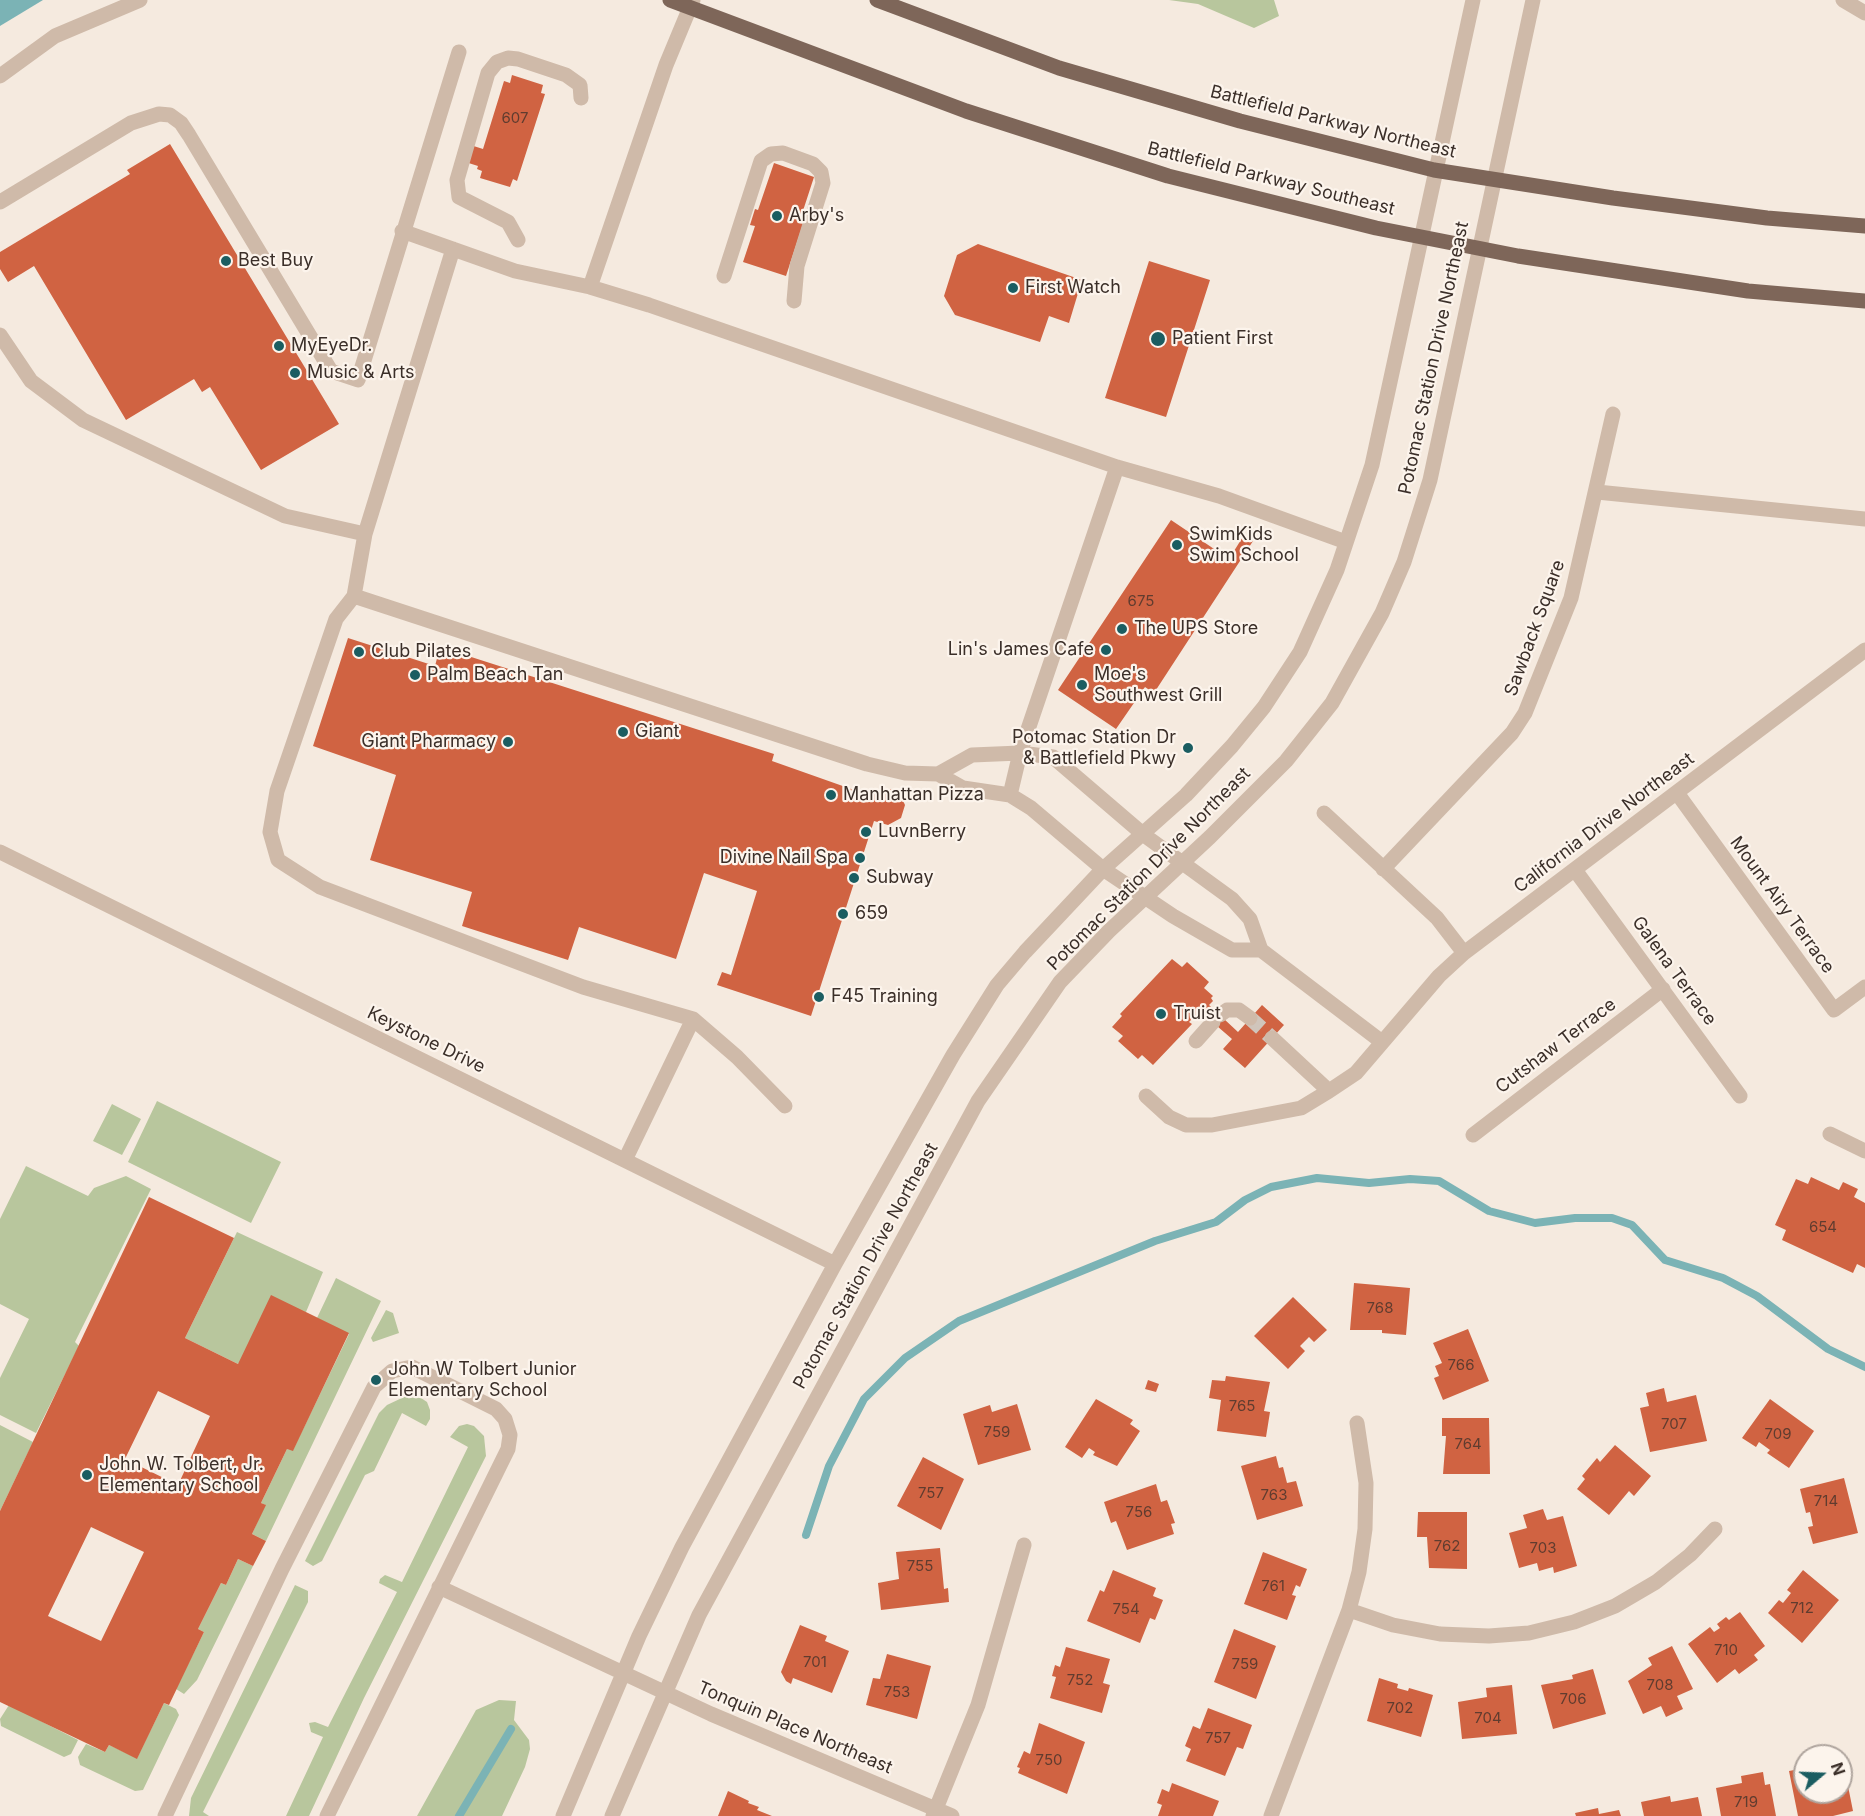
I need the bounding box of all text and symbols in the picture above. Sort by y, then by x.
street label: Battlefield Parkway Northeast [1208,81,1458,163]
house number: 607 [502,109,528,127]
street label: Battlefield Parkway Southeast [1145,138,1397,220]
place label: Arby's [789,205,844,227]
marker: Arby's [770,209,784,223]
street label: Potomac Station Drive Northeast [1395,220,1473,496]
place label: Best Buy [238,250,313,272]
marker: Best Buy [219,254,233,268]
place label: First Watch [1025,277,1121,299]
marker: First Watch [1006,281,1020,295]
place label: Patient First [1172,328,1273,350]
marker: Patient First [1149,330,1167,348]
place label: MyEyeDr. [291,335,372,357]
marker: MyEyeDr. [272,339,286,353]
place label: Music & Arts [307,362,414,384]
marker: Music & Arts [288,366,302,380]
place label: SwimKids Swim School [1189,524,1299,566]
marker: SwimKids Swim School [1170,538,1184,552]
street label: Sawback Square [1500,557,1570,699]
house number: 675 [1128,592,1154,610]
place label: The UPS Store [1134,618,1258,640]
marker: The UPS Store [1115,622,1129,636]
place label: Lin's James Cafe [948,639,1094,661]
place label: Club Pilates [371,641,471,663]
marker: Lin's James Cafe [1099,643,1113,657]
marker: Club Pilates [352,645,366,659]
place label: Palm Beach Tan [427,664,563,686]
place label: Moe's Southwest Grill [1094,664,1222,706]
marker: Palm Beach Tan [408,668,422,682]
marker: Moe's Southwest Grill [1075,678,1089,692]
place label: Giant [635,721,679,743]
marker: Giant [616,725,630,739]
place label: Potomac Station Dr & Battlefield Pkwy [1012,727,1176,770]
place label: Giant Pharmacy [361,731,496,753]
marker: Giant Pharmacy [501,735,515,749]
marker: Potomac Station Dr & Battlefield Pkwy [1181,741,1195,755]
street label: California Drive Northeast [1510,748,1698,898]
street label: Potomac Station Drive Northeast [1043,763,1255,975]
place label: Manhattan Pizza [843,784,984,806]
marker: Manhattan Pizza [824,788,838,802]
place label: LuvnBerry [878,821,966,843]
marker: LuvnBerry [859,825,873,839]
street label: Mount Airy Terrace [1725,832,1839,978]
place label: Divine Nail Spa [720,847,848,869]
marker: Divine Nail Spa [853,851,867,865]
place label: Subway [866,867,934,889]
marker: Subway [847,871,861,885]
place label: 659 [855,903,888,925]
marker: 659 [836,907,850,921]
street label: Galena Terrace [1627,912,1721,1030]
place label: F45 Training [831,986,938,1008]
marker: F45 Training [812,990,826,1004]
street label: Cutshaw Terrace [1492,994,1620,1098]
street label: Keystone Drive [364,1002,488,1078]
place label: Truist [1173,1003,1221,1025]
marker: Truist [1154,1007,1168,1021]
street label: Potomac Station Drive Northeast [789,1139,943,1393]
house number: 654 [1809,1218,1837,1236]
house number: 768 [1367,1299,1393,1317]
house number: 766 [1448,1356,1474,1374]
place label: John W Tolbert Junior Elementary School [388,1359,577,1402]
marker: John W Tolbert Junior Elementary School [369,1373,383,1387]
house number: 765 [1229,1397,1255,1415]
house number: 707 [1661,1415,1687,1433]
house number: 759 [984,1423,1010,1441]
house number: 709 [1764,1425,1792,1443]
house number: 764 [1454,1435,1482,1453]
place label: John W. Tolbert, Jr. Elementary School [99,1454,264,1496]
marker: John W. Tolbert, Jr. Elementary School [80,1468,94,1482]
house number: 757 [918,1484,944,1502]
house number: 763 [1261,1486,1287,1504]
house number: 714 [1814,1492,1838,1510]
house number: 756 [1126,1503,1152,1521]
house number: 762 [1434,1537,1460,1555]
house number: 703 [1530,1539,1556,1557]
house number: 755 [907,1557,933,1575]
house number: 761 [1261,1577,1285,1595]
house number: 712 [1790,1599,1814,1617]
house number: 754 [1112,1600,1140,1618]
house number: 710 [1714,1641,1738,1659]
house number: 701 [803,1653,827,1671]
house number: 759 [1232,1655,1258,1673]
house number: 752 [1067,1671,1093,1689]
house number: 708 [1647,1676,1673,1694]
street label: Tonquin Place Northeast [694,1677,896,1779]
house number: 753 [884,1683,910,1701]
house number: 706 [1559,1690,1587,1708]
house number: 702 [1387,1699,1413,1717]
house number: 704 [1474,1709,1502,1727]
house number: 757 [1205,1729,1231,1747]
north arrow [1793,1744,1853,1804]
house number: 750 [1036,1751,1062,1769]
text: N [1827,1760,1850,1778]
house number: 719 [1734,1793,1758,1811]

